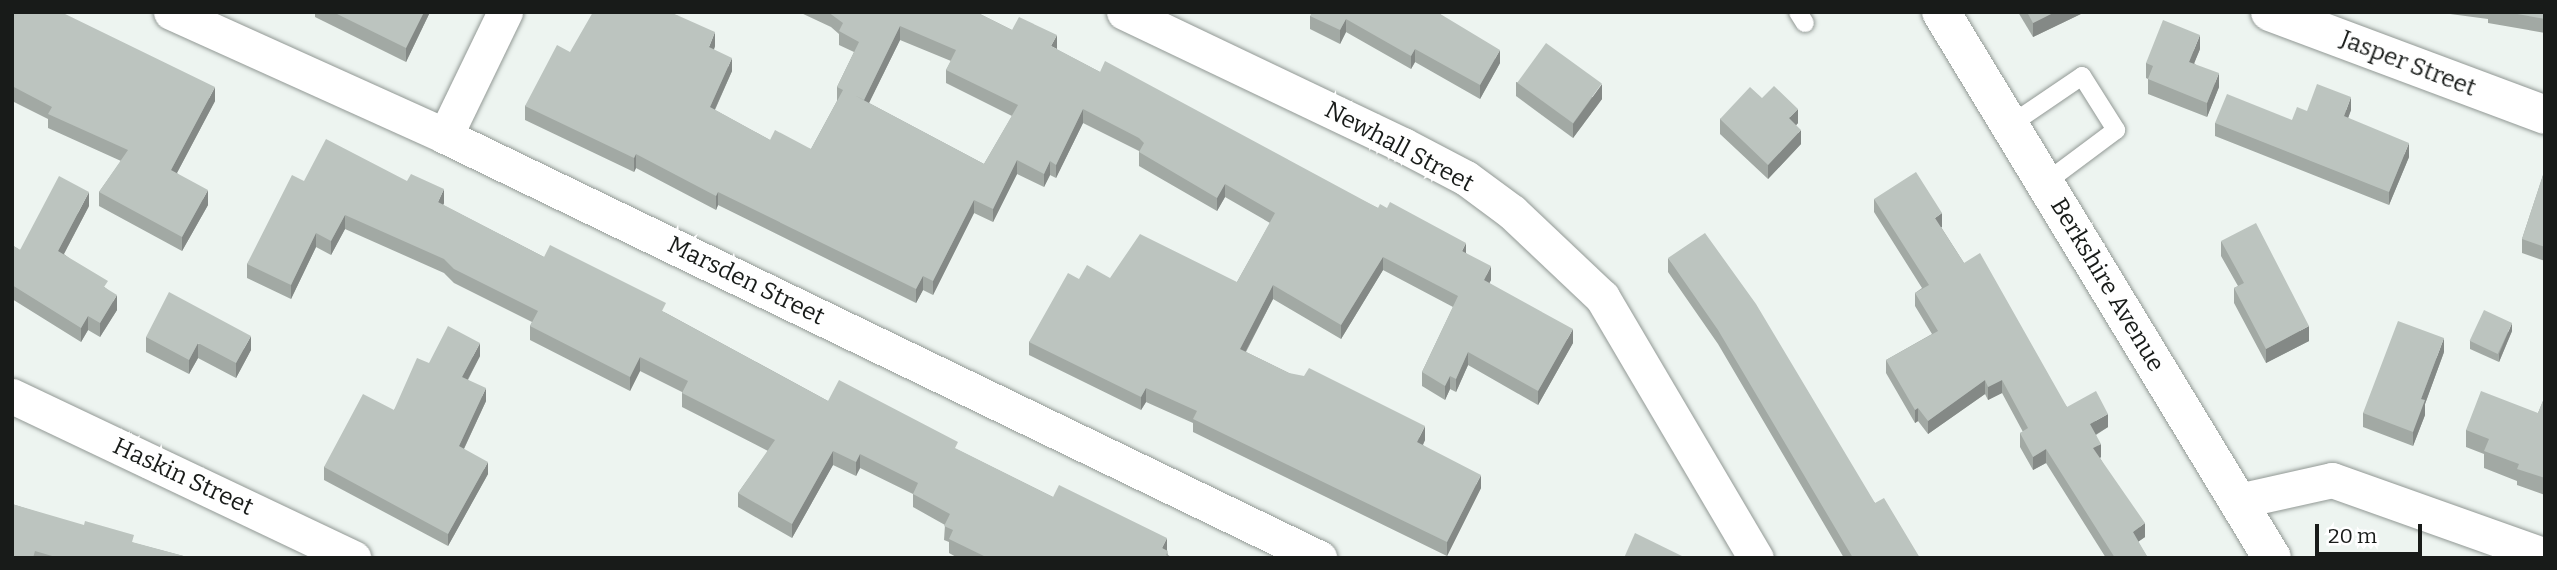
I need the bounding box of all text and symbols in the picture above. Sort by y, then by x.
street label: Jasper Street [2336,25,2480,103]
street label: Newhall Street [1320,96,1478,198]
street label: Berkshire Avenue [2044,193,2170,377]
street label: Marsden Street [663,231,829,331]
street label: Haskin Street [108,432,258,522]
scale bar [2319,510,2426,554]
text: 20 m [2328,523,2377,549]

